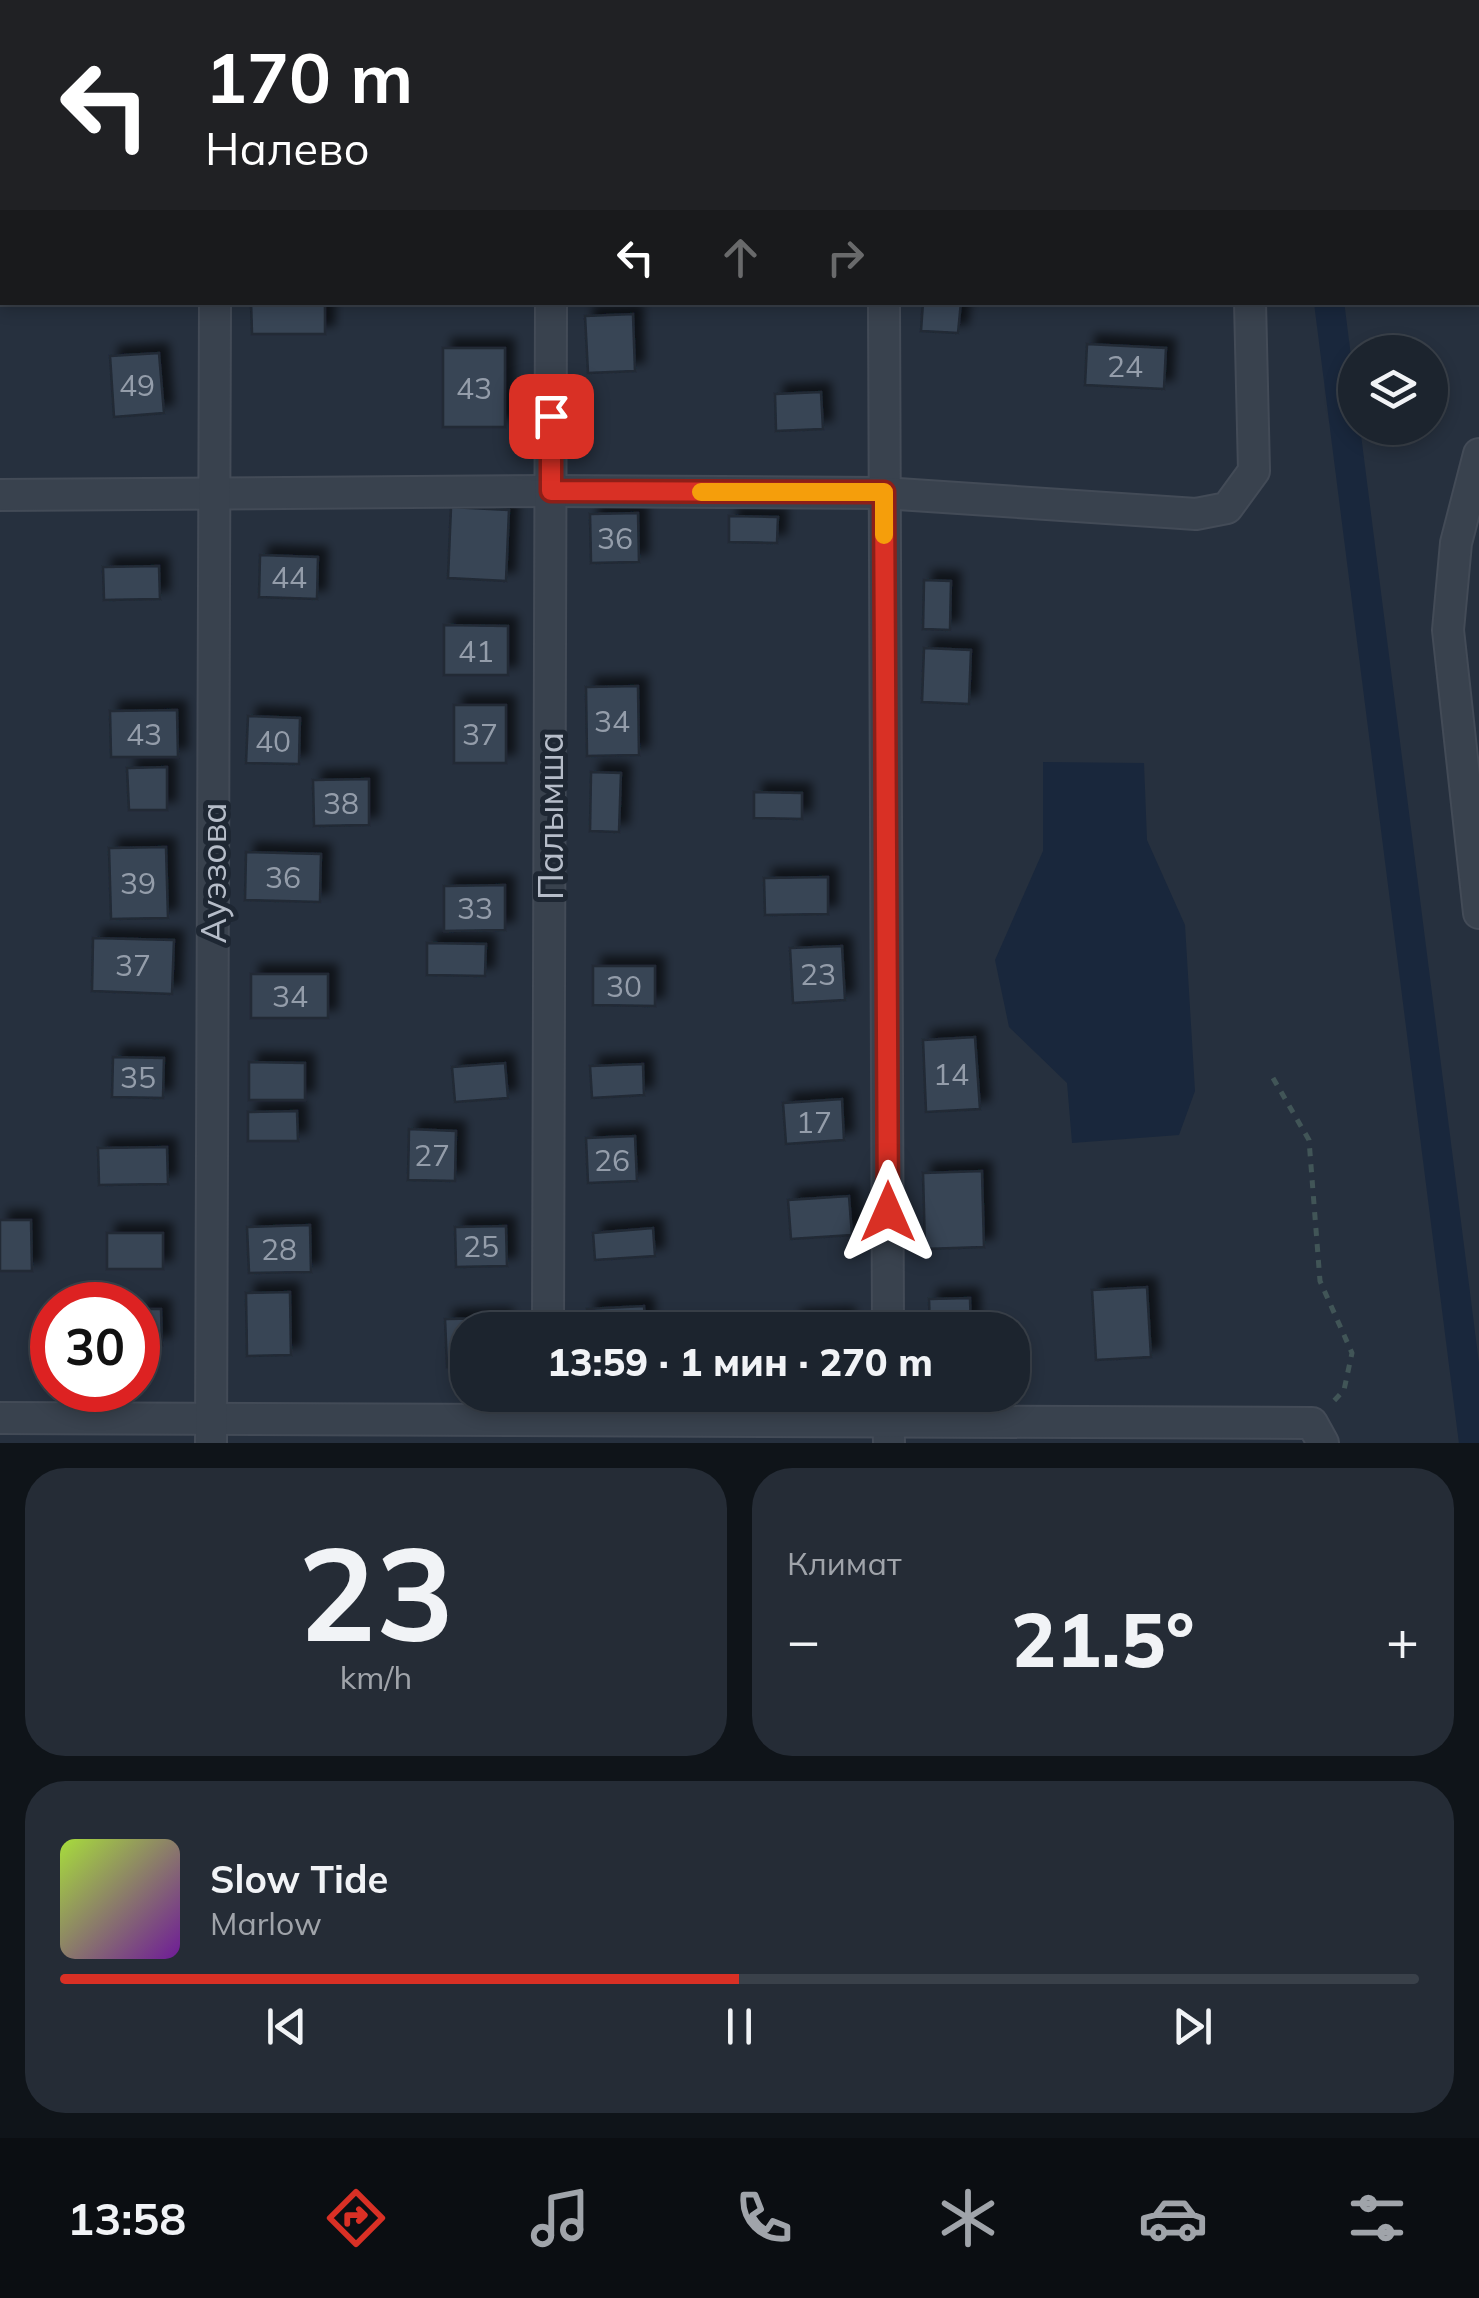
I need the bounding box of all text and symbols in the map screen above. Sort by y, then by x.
text: 170 m [205,33,413,121]
icon: left [40,40,170,170]
text: Налево [205,120,370,176]
icon: left [608,230,663,285]
icon: ahead [713,230,768,285]
icon: right [818,230,873,285]
map controls [1338,335,1448,445]
button: layers [1338,335,1448,445]
house number: 24 [1107,347,1143,385]
house number: 49 [119,366,155,404]
house number: 43 [456,369,492,407]
pin [509,374,594,459]
icon: arrive [524,389,579,444]
house number: 36 [597,519,633,557]
house number: 44 [271,558,307,596]
house number: 41 [458,632,494,670]
house number: 34 [594,702,630,740]
house number: 43 [126,715,162,753]
house number: 37 [462,715,498,753]
house number: 40 [255,722,291,760]
street label: Палымша [528,732,572,900]
house number: 38 [323,784,359,822]
street label: Ауэзова [191,802,235,944]
house number: 36 [265,858,301,896]
house number: 39 [120,864,156,902]
house number: 33 [457,889,493,927]
house number: 37 [115,946,151,984]
house number: 23 [800,955,836,993]
house number: 30 [606,967,642,1005]
house number: 34 [272,977,308,1015]
house number: 14 [933,1055,969,1093]
house number: 35 [120,1058,156,1096]
house number: 17 [796,1103,832,1141]
house number: 27 [414,1136,450,1174]
house number: 26 [594,1141,630,1179]
position arrow [836,1160,940,1264]
house number: 25 [463,1227,499,1265]
house number: 28 [261,1230,297,1268]
speed limit sign: 30 [30,1282,160,1412]
text: 13:59 · 1 мин · 270 m [547,1338,933,1386]
text: 23 [298,1510,454,1674]
text: Климат [787,1543,901,1583]
text: 21.5° [1011,1592,1195,1686]
text: − [787,1605,820,1674]
text: + [1386,1605,1419,1674]
text: km/h [340,1657,412,1697]
text: Slow Tide [210,1855,388,1903]
text: Marlow [210,1903,322,1943]
icon: previous [259,1999,314,2054]
icon: pause [712,1999,767,2054]
icon: next [1165,1999,1220,2054]
icon: directions [321,2183,391,2253]
icon: music [525,2183,595,2253]
icon: phone [729,2183,799,2253]
icon: climate [933,2183,1003,2253]
icon: car [1138,2183,1208,2253]
icon: filters [1342,2183,1412,2253]
text: 13:58 [67,2190,186,2246]

